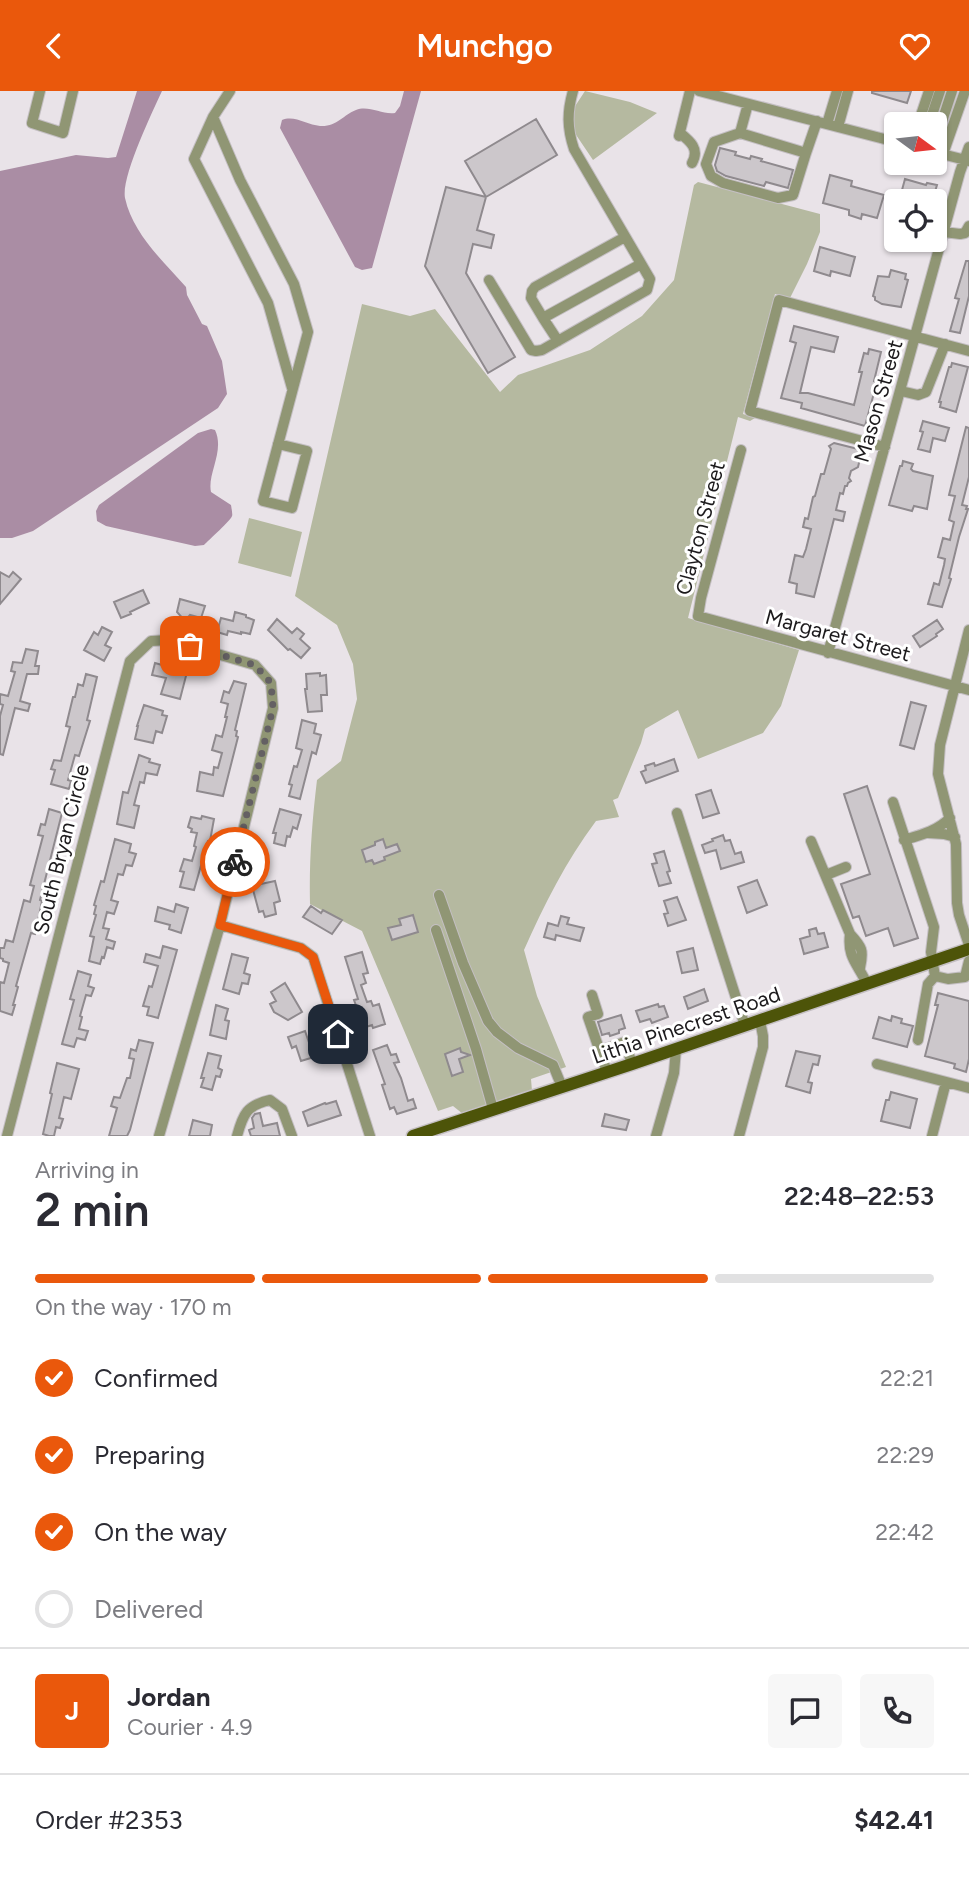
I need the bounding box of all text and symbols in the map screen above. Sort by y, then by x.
icon: back [35,27,73,65]
text: Munchgo [416,27,553,65]
icon: heart [896,27,934,65]
north arrow [884,112,947,175]
map controls [884,112,947,252]
button: locate [884,189,947,252]
street label: Mason Street [849,337,907,465]
street label: Clayton Street [670,458,730,597]
street label: Margaret Street [763,604,913,666]
pin [160,616,220,676]
icon: bag [171,627,209,665]
street label: South Bryan Circle [28,761,94,937]
courier [200,827,270,897]
icon: bike [216,843,254,881]
street label: Lithia Pinecrest Road [589,981,783,1069]
pin [308,1004,368,1064]
icon: home [319,1015,357,1053]
text: Arriving in [35,1156,139,1184]
text: 22:48–22:53 [784,1180,934,1212]
text: 2 min [35,1182,150,1238]
text: On the way · 170 m [35,1293,232,1321]
icon: check [35,1359,73,1397]
text: Confirmed [94,1362,218,1394]
text: 22:21 [880,1364,934,1392]
icon: check [35,1436,73,1474]
text: Preparing [94,1439,205,1471]
text: 22:29 [877,1441,934,1469]
icon: check [35,1513,73,1551]
text: On the way [94,1516,227,1548]
text: 22:42 [875,1518,934,1546]
text: Delivered [94,1593,203,1625]
button: chat [768,1674,842,1748]
button: phone [860,1674,934,1748]
text: Jordan [127,1681,210,1713]
text: J [65,1695,79,1727]
text: Courier · 4.9 [127,1713,253,1741]
text: Order #2353 [35,1804,183,1836]
text: $42.41 [854,1804,934,1836]

